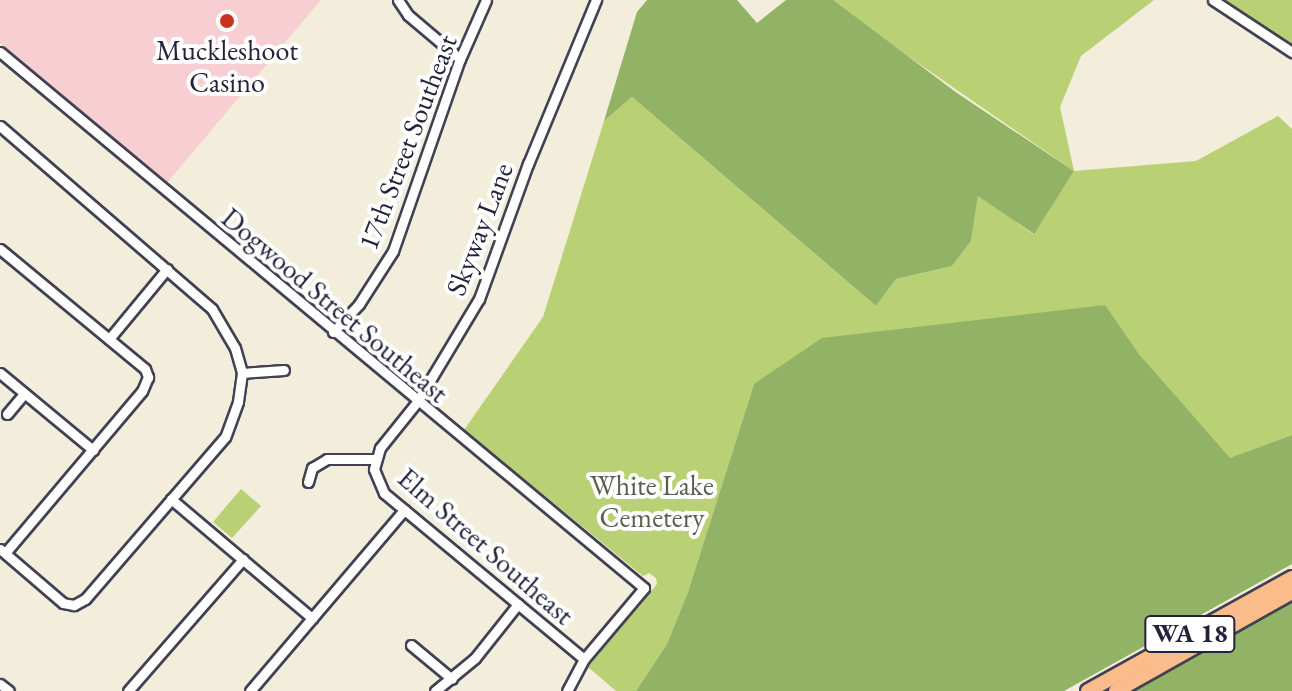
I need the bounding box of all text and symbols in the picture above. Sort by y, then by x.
marker: Muckleshoot Casino [218,12,236,30]
street label: 17th Street Southeast [351,30,463,254]
place label: Muckleshoot Casino [156,33,298,99]
street label: Skyway Lane [438,158,520,300]
street label: Dogwood Street Southeast [215,201,455,409]
street label: Elm Street Southeast [391,461,581,631]
park label: White Lake Cemetery [590,468,714,534]
road number: WA 18 [1144,612,1236,656]

